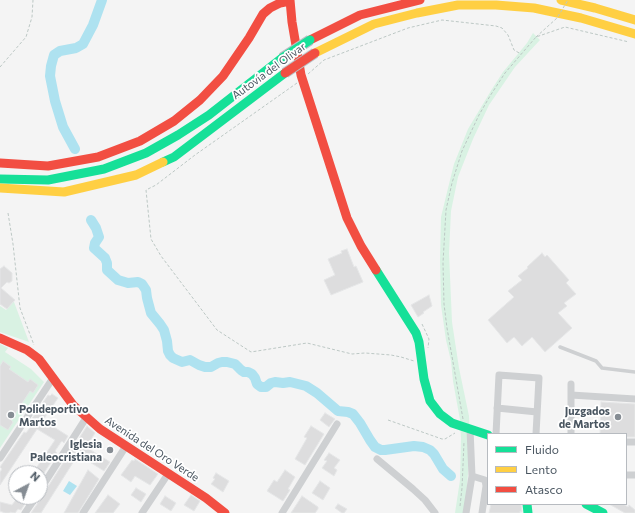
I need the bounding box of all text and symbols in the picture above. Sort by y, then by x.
street label: Autovía del Olivar [229,40,309,102]
place label: Polideportivo Martos [19,402,88,428]
place label: Juzgados de Martos [559,404,610,430]
marker: Polideportivo Martos [6,410,16,420]
marker: Juzgados de Martos [613,412,623,422]
street label: Avenida del Oro Verde [102,414,202,484]
legend [487,433,627,505]
place label: Iglesia Paleocristiana [30,437,102,463]
text: Fluido [525,442,559,456]
marker: Iglesia Paleocristiana [105,445,115,455]
text: Lento [525,462,557,476]
north arrow [8,465,48,505]
text: N [28,469,43,484]
text: Atasco [525,482,563,496]

